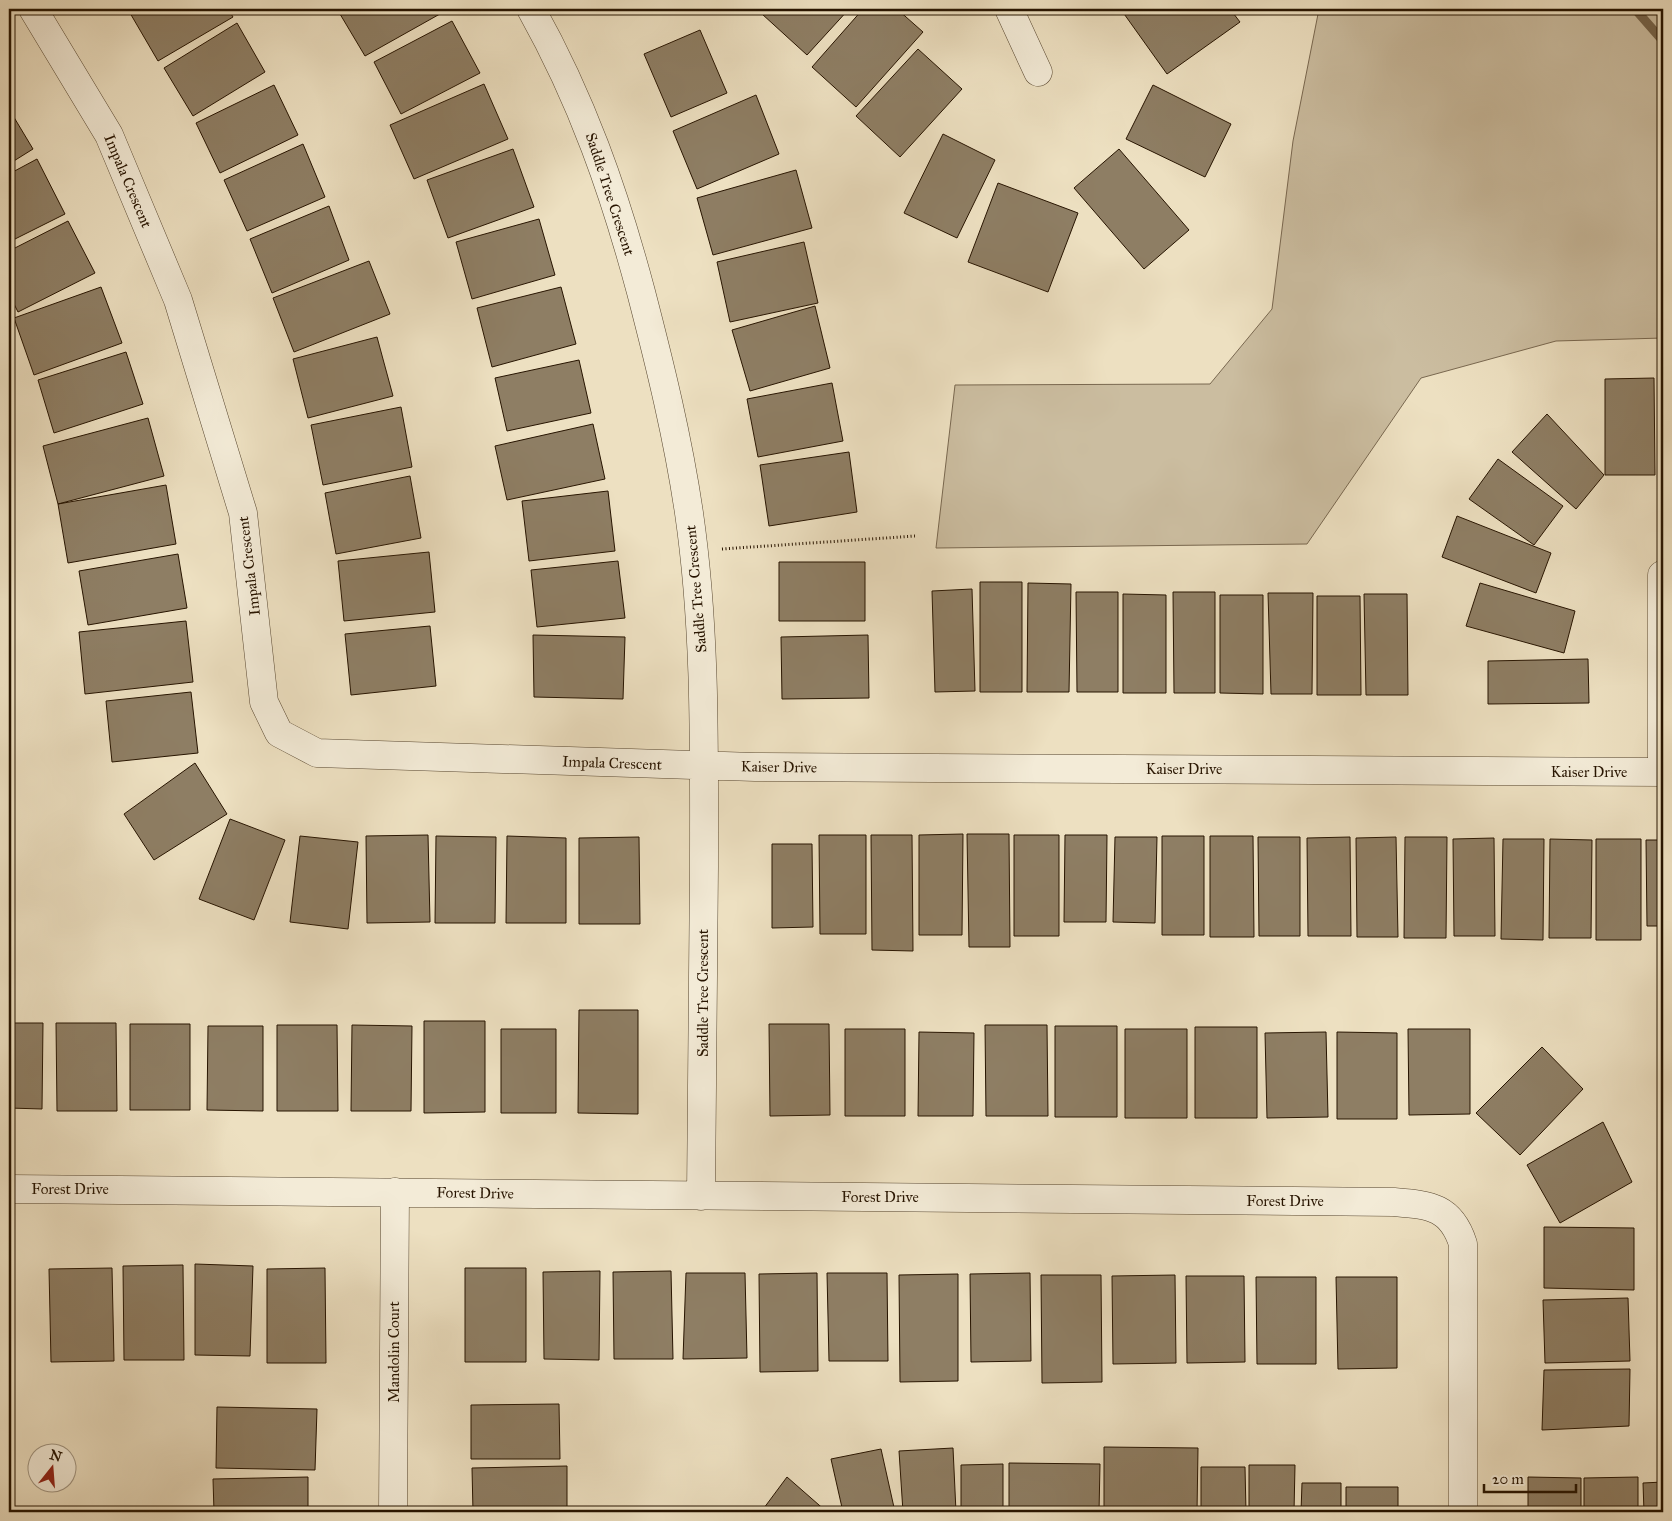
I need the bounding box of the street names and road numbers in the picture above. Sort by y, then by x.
street label: Saddle Tree Crescent [582,130,639,258]
street label: Impala Crescent [100,132,156,231]
street label: Impala Crescent [234,515,264,617]
street label: Saddle Tree Crescent [681,524,711,654]
street label: Impala Crescent [562,752,663,774]
street label: Kaiser Drive [741,757,817,777]
street label: Kaiser Drive [1146,760,1222,778]
street label: Kaiser Drive [1551,763,1627,781]
street label: Saddle Tree Crescent [694,928,712,1057]
street label: Forest Drive [31,1180,109,1198]
street label: Forest Drive [436,1183,514,1203]
street label: Forest Drive [841,1188,919,1206]
street label: Forest Drive [1246,1192,1324,1210]
street label: Mandolin Court [385,1301,403,1403]

